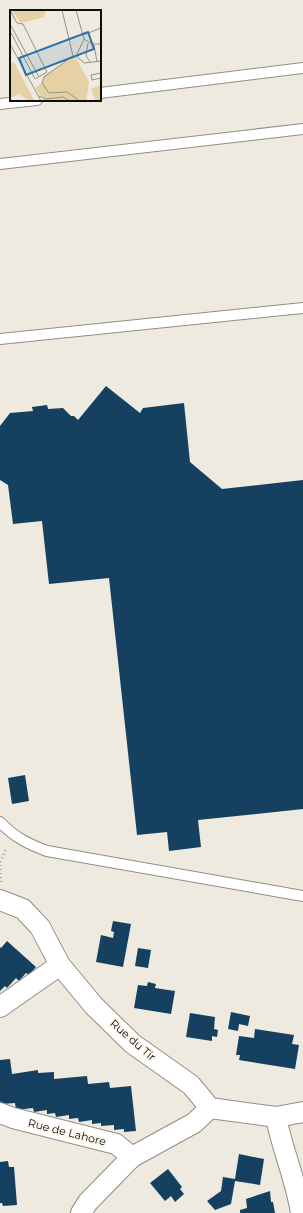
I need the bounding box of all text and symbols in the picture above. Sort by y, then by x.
inset map [10,10,101,101]
street label: Rue du Tir [107,1016,159,1064]
street label: Rue de Lahore [26,1116,108,1149]

